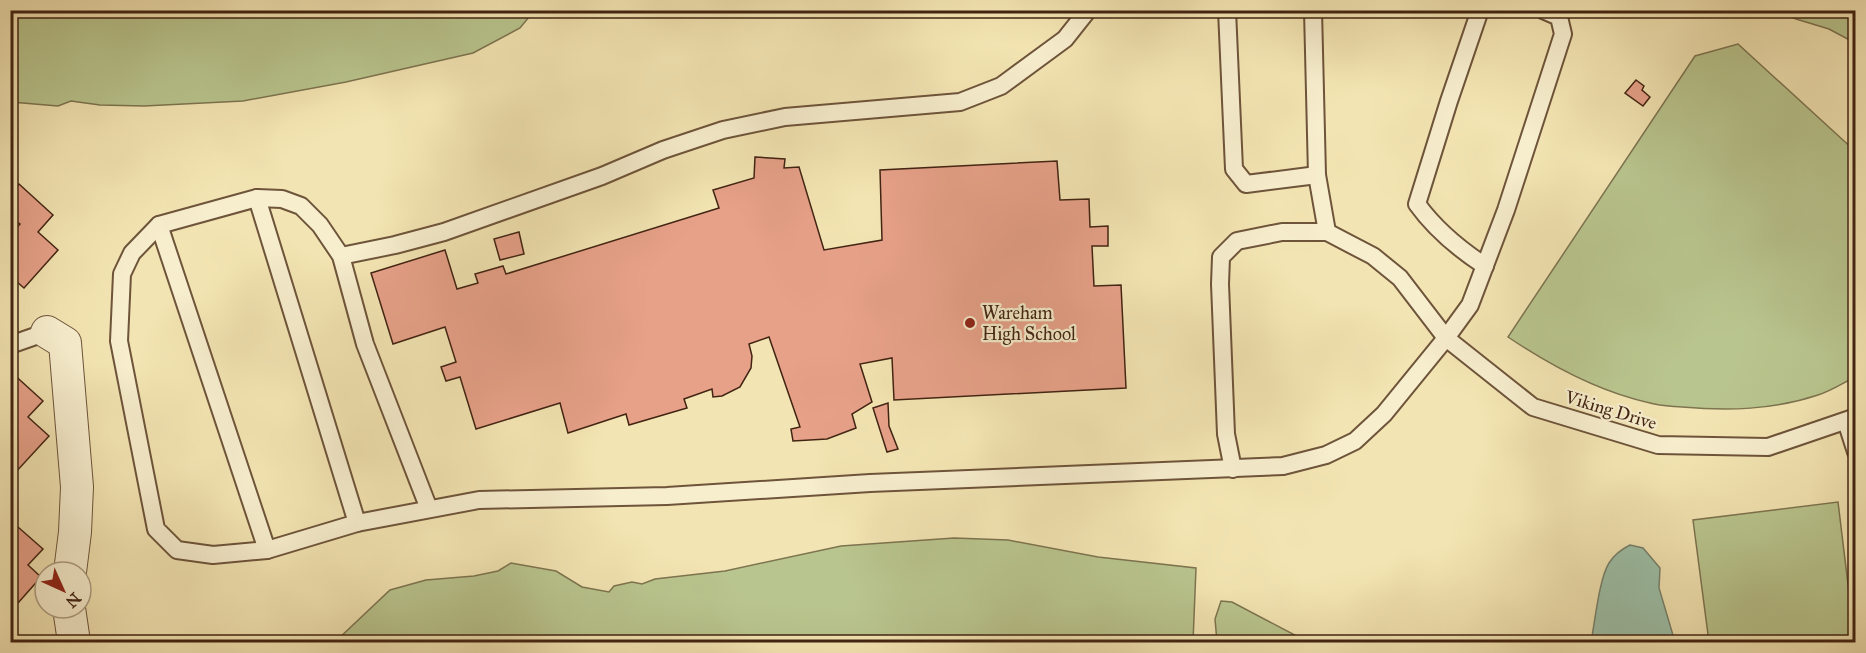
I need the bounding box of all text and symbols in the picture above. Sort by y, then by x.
place label: Wareham High School [982,302,1076,346]
marker: Wareham High School [963,316,977,330]
street label: Viking Drive [1561,385,1659,435]
north arrow [33,560,93,620]
text: N [61,589,85,612]

